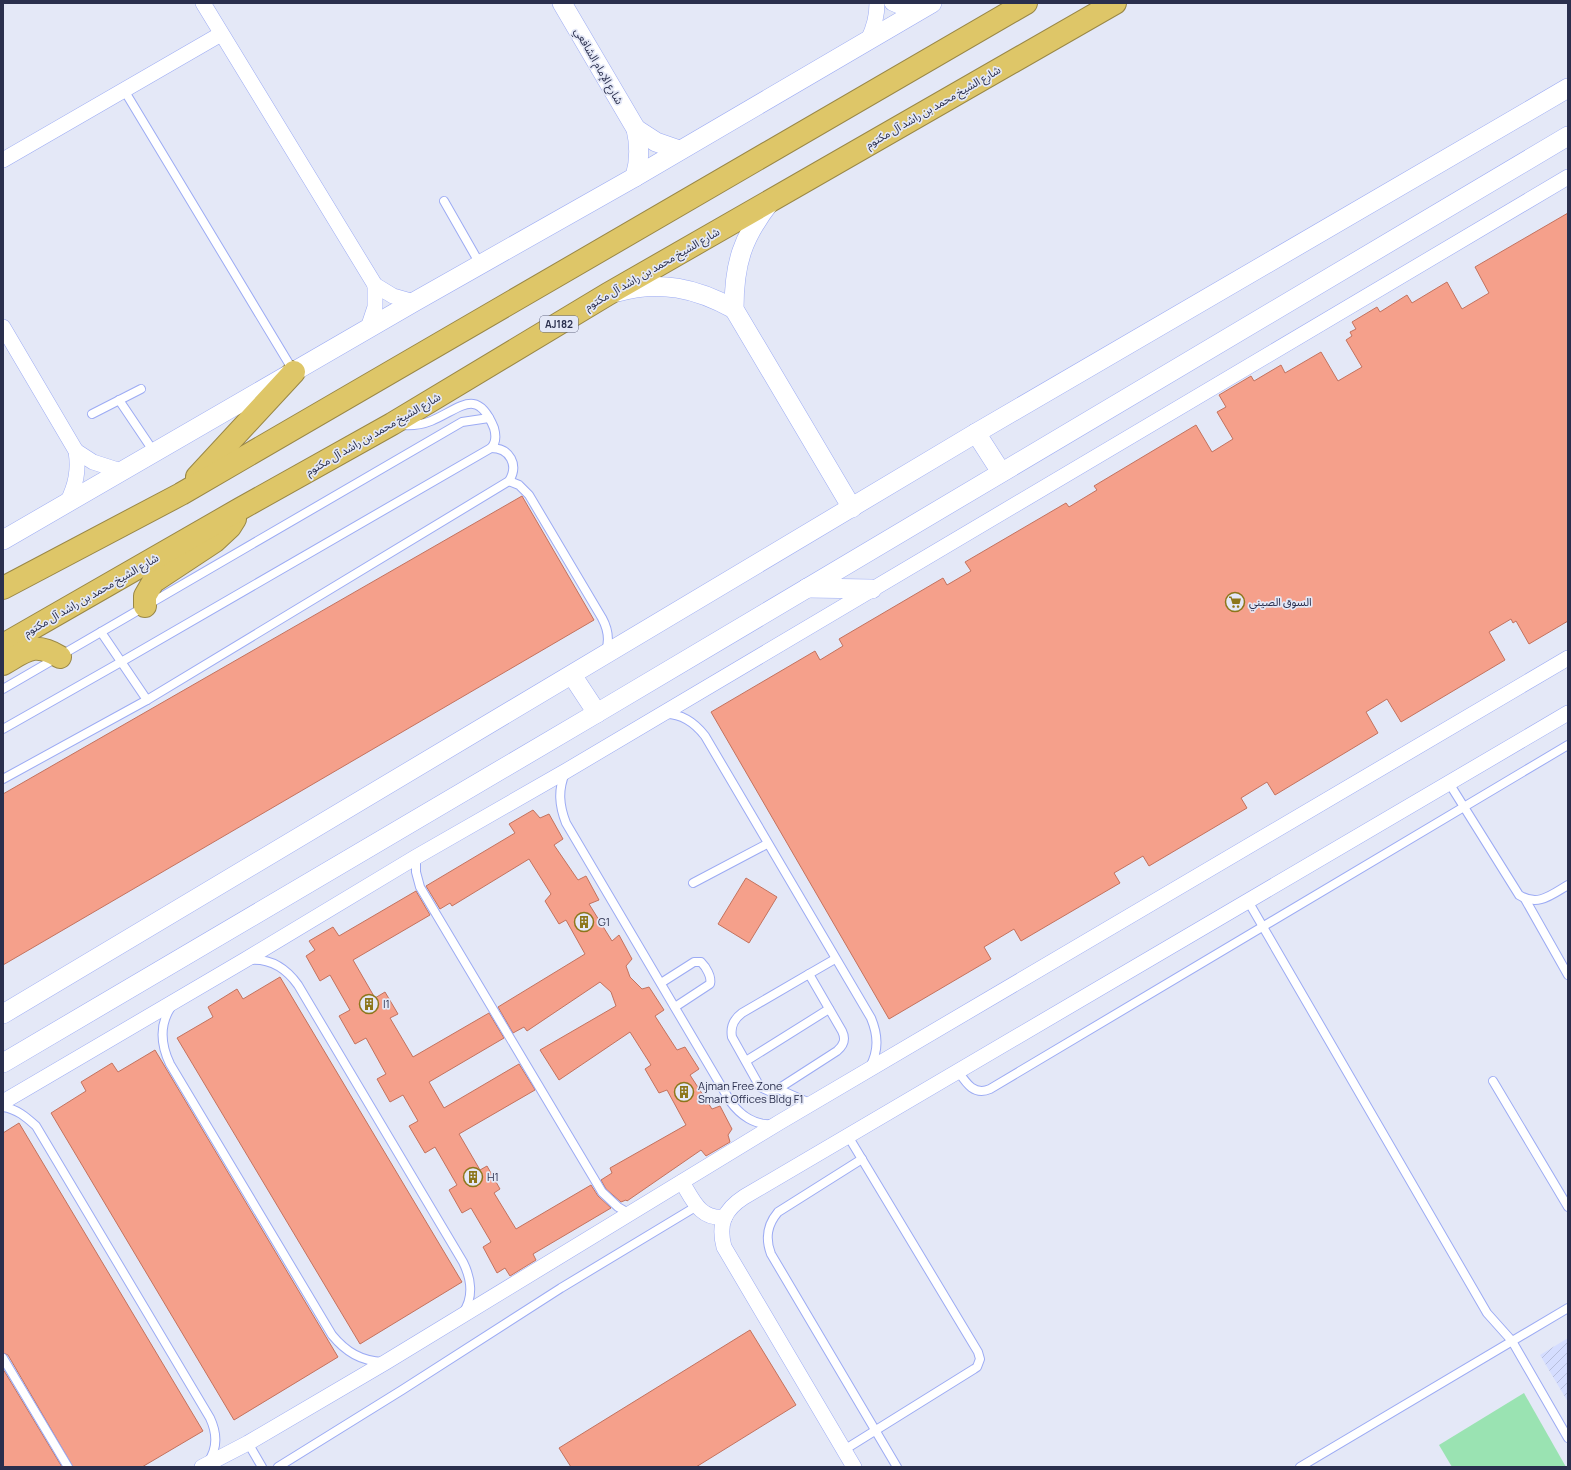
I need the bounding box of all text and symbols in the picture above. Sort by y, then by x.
street label: شارع الإمام الشافعي [569,25,628,108]
street label: شارع الشيخ محمد بن راشد آل مكتوم [862,61,1004,152]
street label: شارع الشيخ محمد بن راشد آل مكتوم [581,223,723,314]
road number: AJ182 [540,316,578,332]
street label: شارع الشيخ محمد بن راشد آل مكتوم [302,388,444,479]
street label: شارع الشيخ محمد بن راشد آل مكتوم [20,549,162,640]
supermarket icon: السوق الصيني [1224,591,1246,613]
place label: السوق الصيني [1249,594,1312,612]
building icon: G1 [573,911,595,933]
place label: G1 [598,914,610,929]
building icon: I1 [358,993,380,1015]
place label: I1 [383,996,390,1011]
place label: Ajman Free Zone Smart Offices Bldg F1 [698,1078,803,1106]
building icon: Ajman Free Zone Smart Offices Bldg F1 [673,1081,695,1103]
building icon: H1 [462,1166,484,1188]
place label: H1 [487,1169,499,1184]

